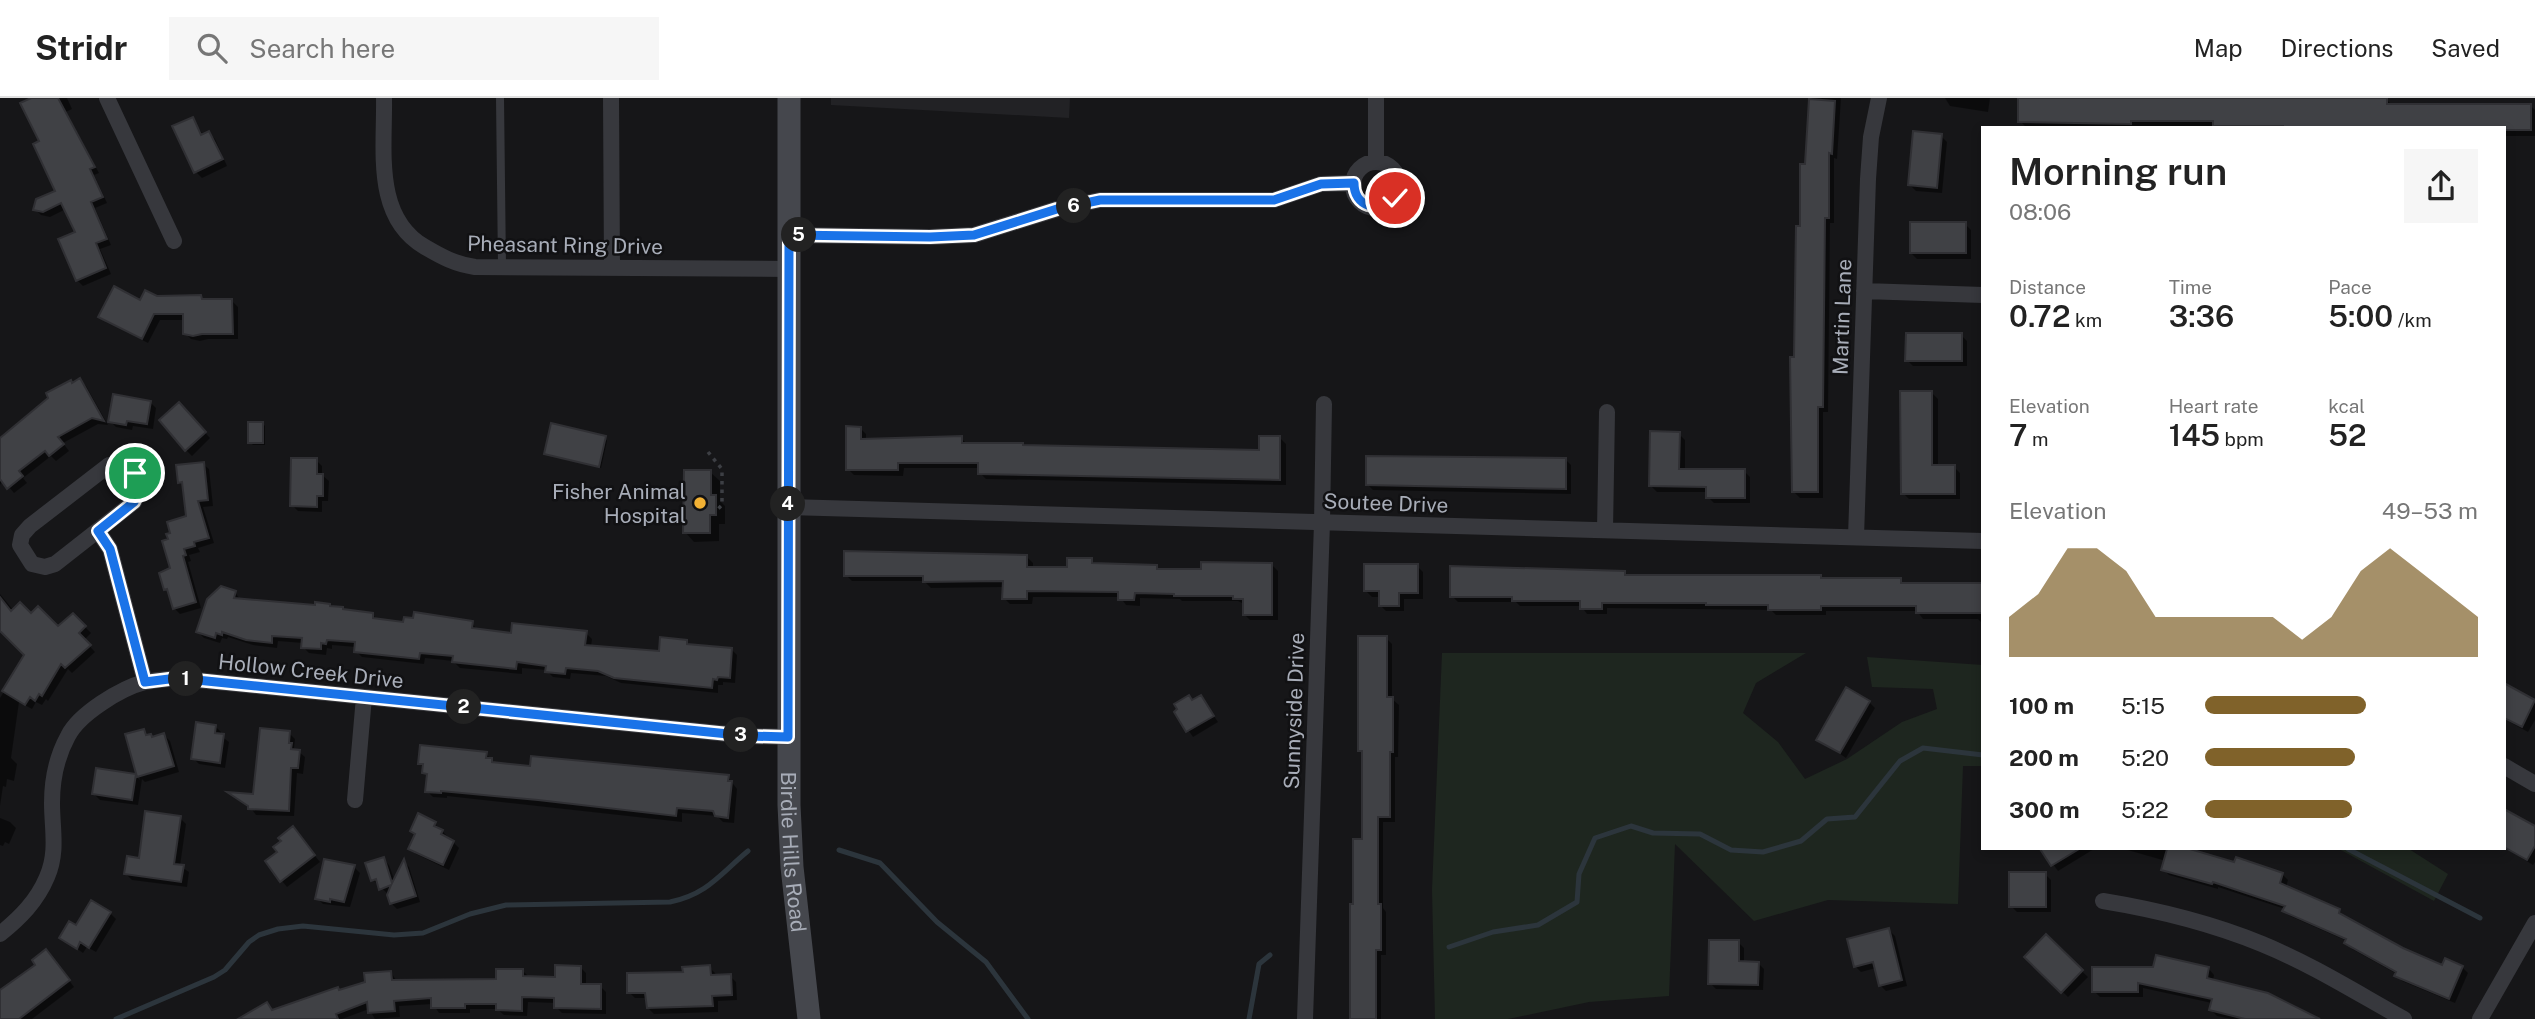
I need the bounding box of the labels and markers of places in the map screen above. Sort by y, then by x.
pin [1365,168,1425,228]
pin: 6 [1056,188,1092,224]
pin: 5 [782,218,816,252]
pin [105,443,165,503]
place label: Fisher Animal Hospital [552,479,686,528]
pin: 4 [770,486,806,522]
marker: Fisher Animal Hospital [692,495,708,511]
pin: 1 [168,662,204,696]
pin: 2 [447,690,482,724]
pin: 3 [724,718,758,752]

